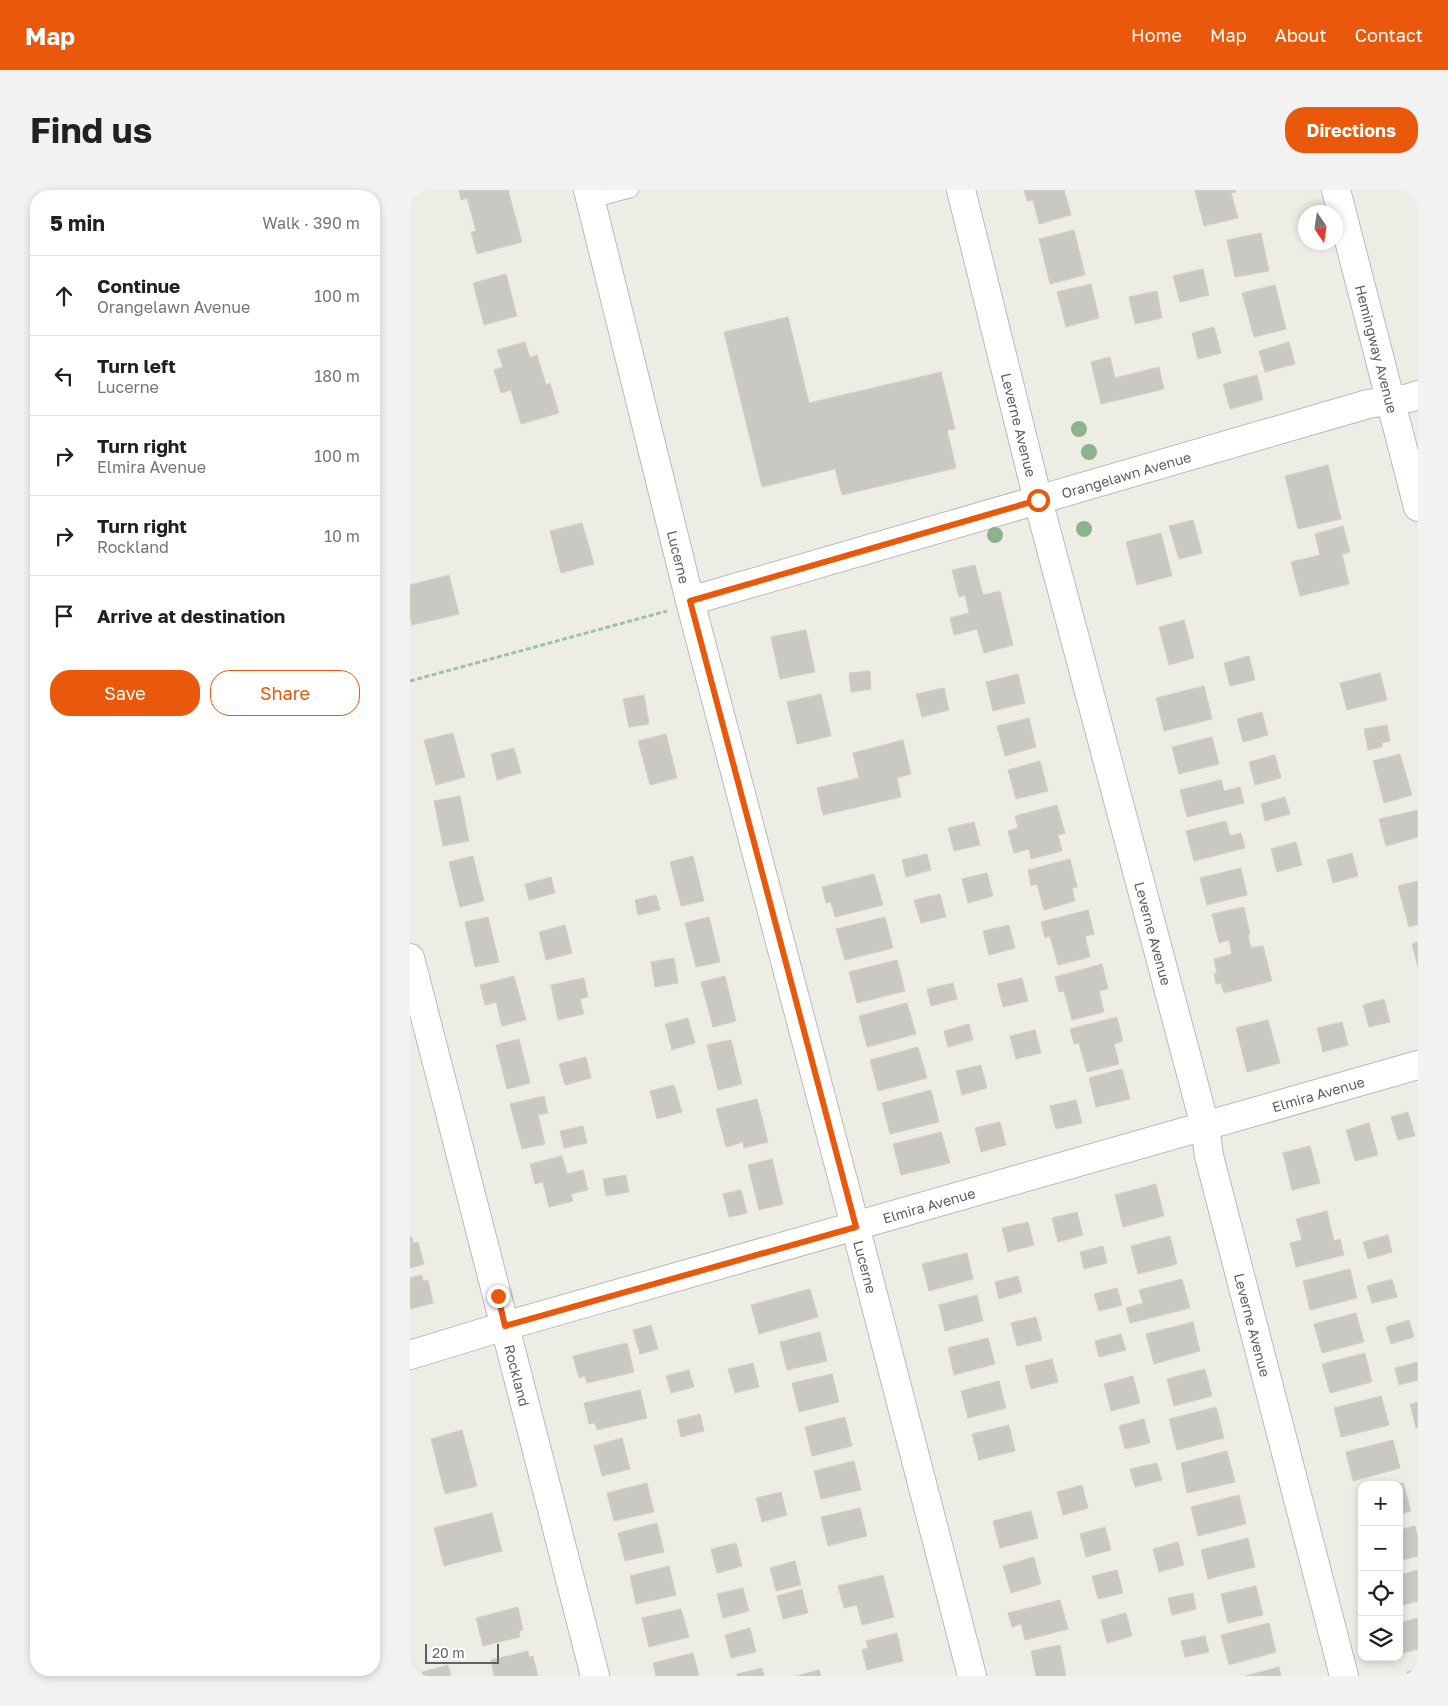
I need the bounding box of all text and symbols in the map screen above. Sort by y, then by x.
text: Map [25,21,75,50]
text: Home [1131,24,1182,46]
text: Map [1210,24,1247,46]
text: About [1275,24,1327,46]
text: Contact [1355,24,1423,46]
button: Directions [1285,107,1418,153]
text: Find us [30,109,152,151]
north arrow [1298,205,1343,250]
text: 5 min [50,210,105,236]
text: Walk · 390 m [262,213,360,233]
text: Continue [97,274,180,297]
icon: ahead [50,282,78,310]
street label: Hemingway Avenue [1352,283,1402,415]
text: 100 m [314,286,360,306]
text: Orangelawn Avenue [97,297,250,317]
text: Turn left [97,354,176,377]
icon: left [50,362,78,390]
text: 180 m [314,366,360,386]
street label: Leverne Avenue [998,371,1040,479]
text: Lucerne [97,377,159,397]
text: Turn right [97,434,187,457]
icon: right [50,442,78,470]
text: 100 m [314,446,360,466]
street label: Orangelawn Avenue [1059,447,1193,501]
text: Elmira Avenue [97,457,206,477]
route start [1027,489,1050,512]
text: Turn right [97,514,187,537]
icon: right [50,522,78,550]
text: 10 m [324,526,360,546]
street label: Lucerne [664,529,694,585]
text: Rockland [97,537,169,557]
icon: arrive [50,602,78,630]
text: Arrive at destination [97,604,285,627]
button: Save [50,670,200,716]
button: Share [210,670,360,716]
street label: Leverne Avenue [1132,880,1176,987]
street label: Elmira Avenue [1270,1072,1366,1115]
street label: Elmira Avenue [880,1184,977,1226]
street label: Lucerne [851,1238,881,1295]
street label: Leverne Avenue [1231,1271,1274,1379]
route end [487,1285,510,1308]
street label: Rockland [501,1343,534,1408]
map controls [1358,1481,1403,1661]
button: + [1358,1481,1403,1526]
button: − [1358,1526,1403,1571]
button: locate [1358,1571,1403,1616]
button: layers [1358,1616,1403,1661]
scale bar [425,1641,499,1664]
text: 20 m [432,1644,465,1661]

